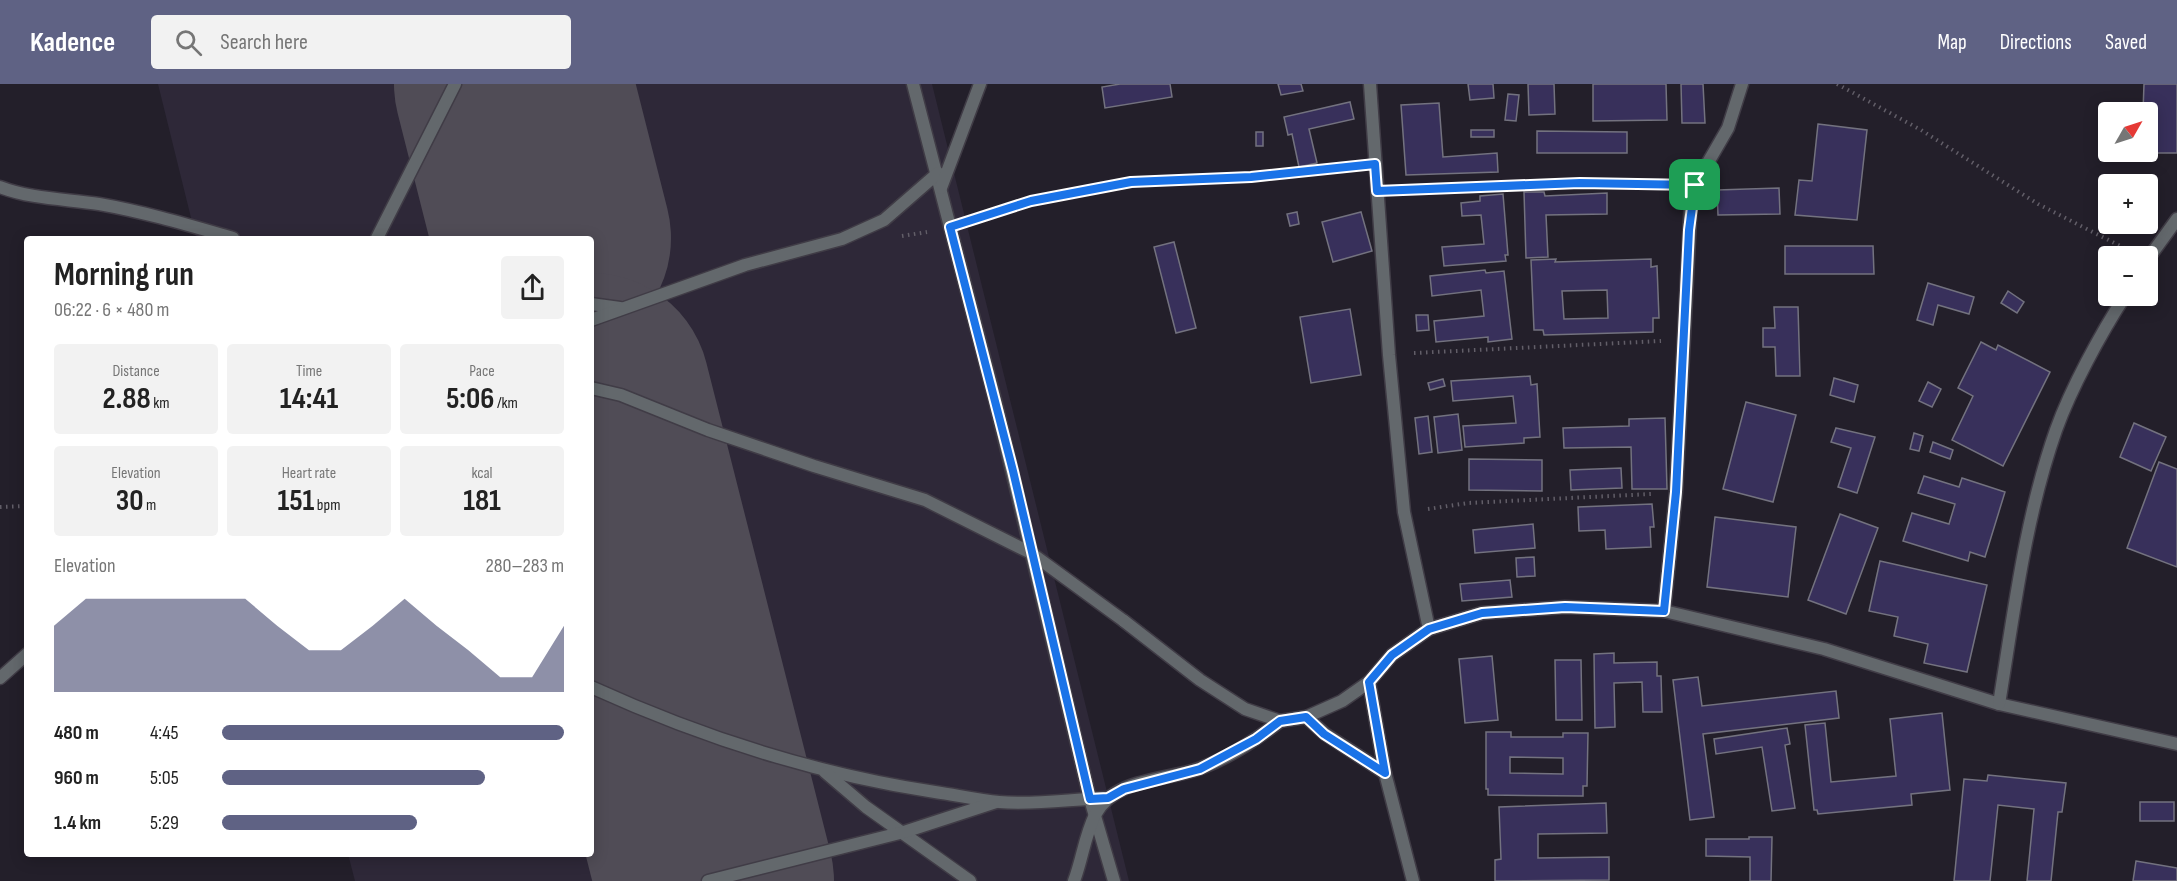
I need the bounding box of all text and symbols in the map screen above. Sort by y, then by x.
search box [151,15,571,69]
text: Kadence [30,26,115,59]
icon: search [172,26,205,59]
text: Search here [220,29,308,56]
text: Map [1937,30,1967,55]
text: Directions [2000,30,2072,55]
text: Saved [2105,30,2147,55]
north arrow [2098,102,2158,162]
map controls [2098,102,2158,306]
pin [1669,159,1720,210]
icon: arrive [1678,168,1711,201]
button: + [2098,174,2158,234]
button: − [2098,246,2158,306]
text: Morning run [54,255,194,295]
button: share [501,256,564,319]
text: 06:22 · 6 × 480 m [54,298,169,322]
text: Distance [112,362,160,381]
text: Time [296,362,322,381]
text: Pace [469,362,495,381]
text: 2.88 [102,381,151,417]
text: 14:41 [280,381,338,417]
text: 5:06 [446,381,494,417]
text: km [151,394,170,413]
text: /km [494,394,518,413]
text: Elevation [111,464,161,483]
text: Heart rate [282,464,336,483]
text: kcal [471,464,493,483]
text: 30 [116,483,143,519]
text: 151 [278,483,314,519]
text: 181 [463,483,501,519]
text: m [143,496,156,515]
text: bpm [314,496,340,515]
text: Elevation [54,554,116,578]
text: 280–283 m [486,554,564,578]
text: 480 m [54,721,99,745]
text: 4:45 [150,721,179,745]
text: 960 m [54,766,99,790]
text: 5:05 [150,766,179,790]
text: 1.4 km [54,811,101,835]
text: 5:29 [150,811,179,835]

